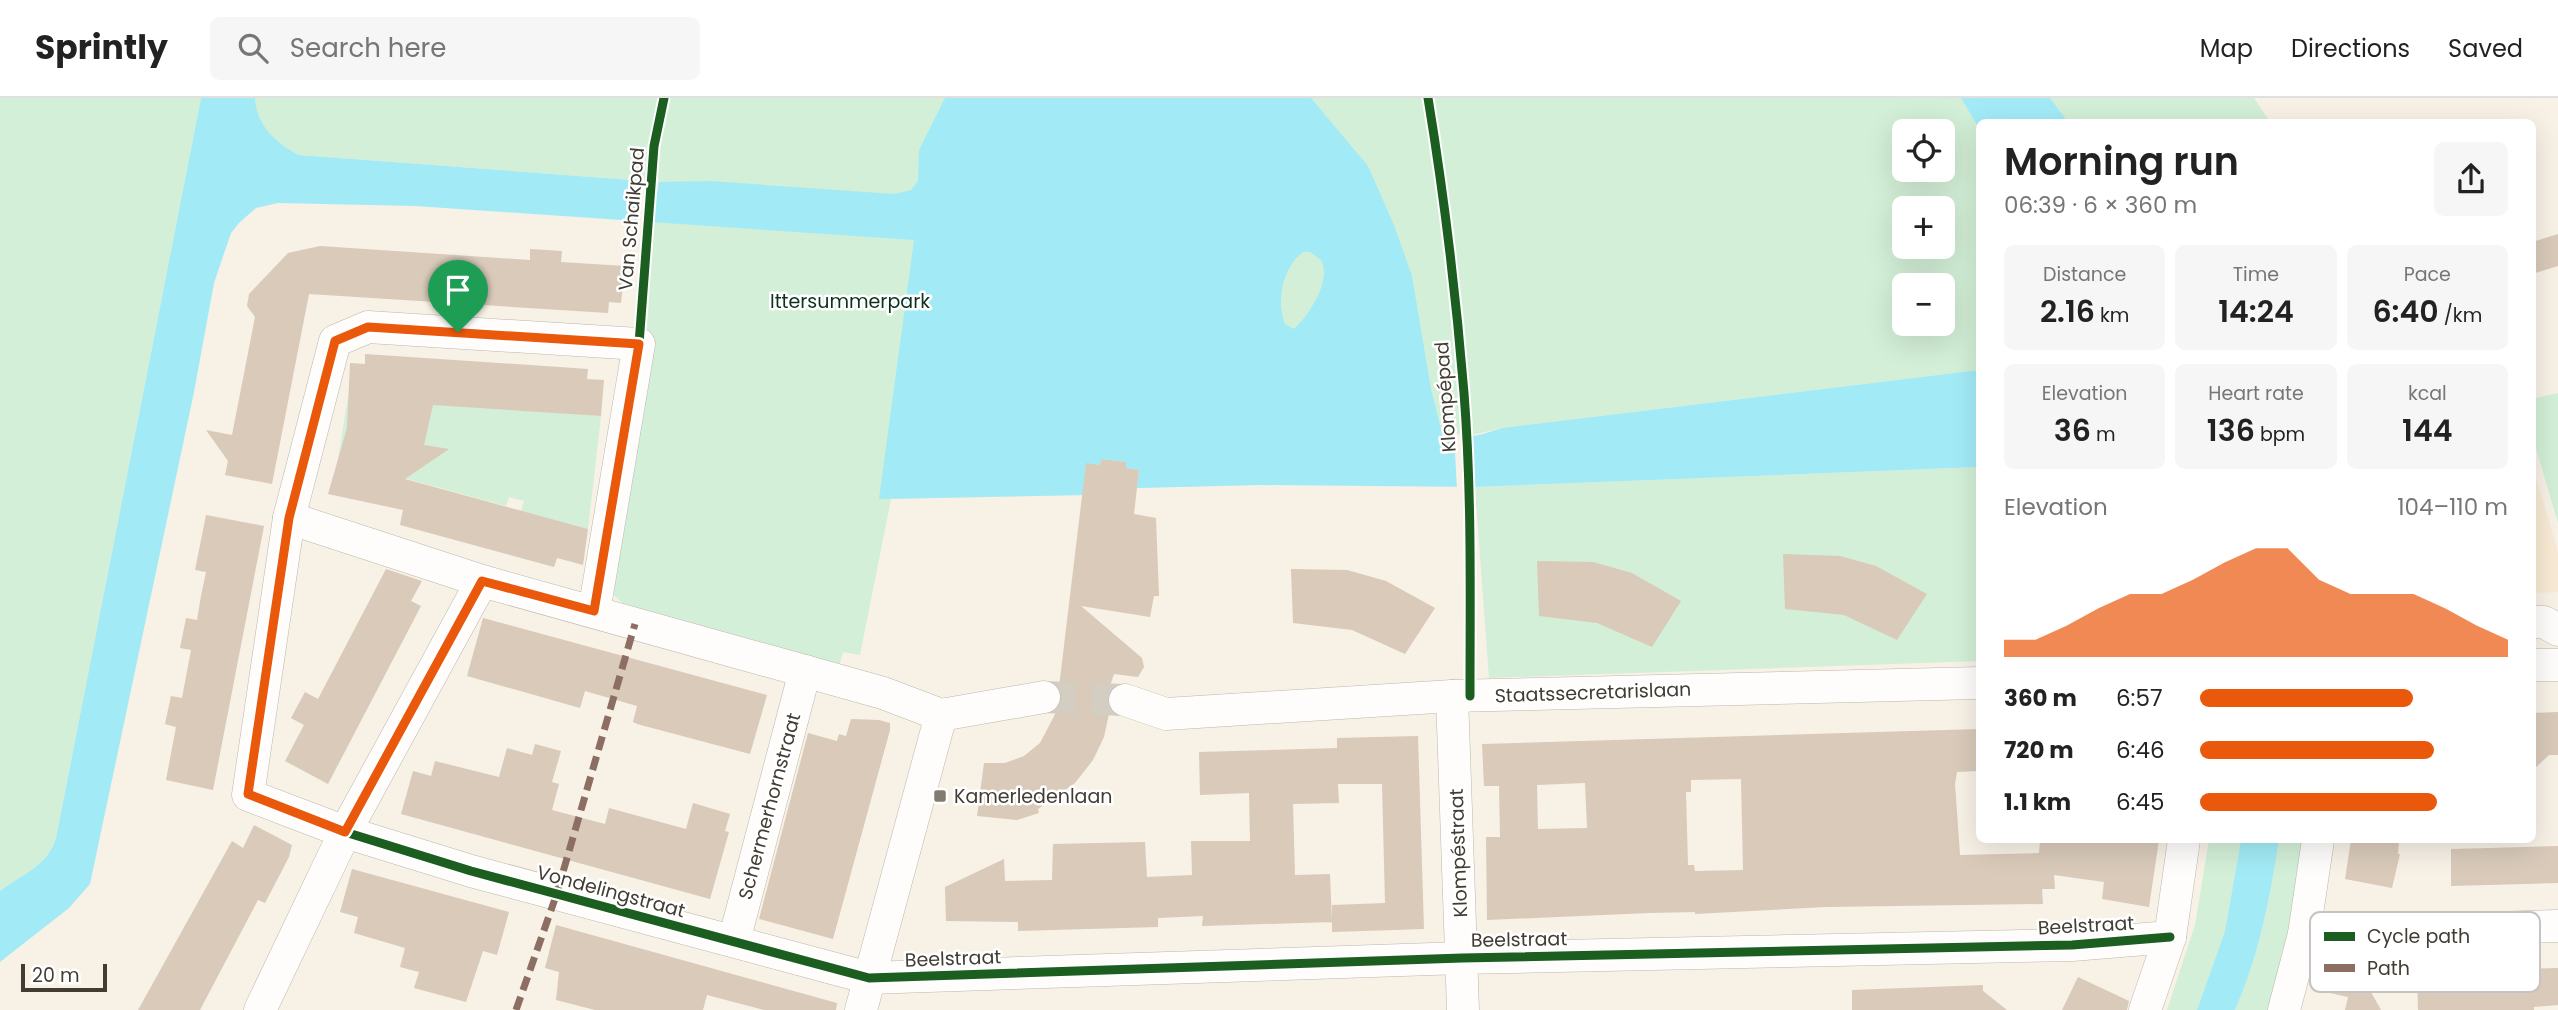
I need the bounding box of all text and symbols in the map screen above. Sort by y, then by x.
search box [210,17,700,80]
text: Sprintly [35,24,168,71]
icon: search [234,29,272,67]
text: Search here [290,30,446,66]
text: Map [2200,32,2253,65]
text: Directions [2291,32,2410,65]
text: Saved [2448,32,2523,65]
map controls [1892,119,1955,336]
button: locate [1892,119,1955,182]
text: Morning run [2004,135,2239,188]
button: share [2434,142,2508,216]
street label: Van Schaikpad [612,146,651,292]
text: 06:39 · 6 × 360 m [2004,189,2197,221]
button: + [1892,196,1955,259]
pin [428,260,488,332]
text: Distance [2043,261,2126,288]
text: Time [2233,261,2279,288]
text: Pace [2404,261,2451,288]
icon: arrive [439,271,477,309]
button: − [1892,273,1955,336]
park label: Ittersummerpark [770,288,930,315]
text: 2.16 [2040,290,2095,333]
text: 14:24 [2218,290,2294,333]
text: 6:40 [2372,290,2439,333]
text: km [2095,302,2129,329]
text: /km [2439,302,2482,329]
street label: Klompépad [1428,341,1463,453]
text: Elevation [2042,380,2127,407]
text: Heart rate [2208,380,2304,407]
text: kcal [2408,380,2447,407]
text: 36 [2054,409,2091,452]
text: 136 [2207,409,2255,452]
text: 144 [2402,409,2453,452]
text: m [2091,421,2116,448]
text: bpm [2255,421,2305,448]
text: Elevation [2004,491,2108,523]
text: 104–110 m [2397,491,2508,523]
street label: Staatssecretarislaan [1494,676,1692,709]
text: 360 m [2004,682,2077,714]
text: 6:57 [2116,682,2163,714]
street label: Schermerhornstraat [732,710,807,902]
text: 720 m [2004,734,2074,766]
text: 6:46 [2116,734,2165,766]
place label: Kamerledenlaan [954,783,1112,810]
text: 1.1 km [2004,786,2071,818]
text: 6:45 [2116,786,2164,818]
marker: Kamerledenlaan [932,788,948,804]
street label: Klompéstraat [1443,788,1474,918]
street label: Vondelingstraat [534,859,688,924]
street label: Beelstraat [2037,909,2135,942]
legend [2310,912,2540,992]
text: Cycle path [2367,923,2470,950]
street label: Beelstraat [1471,925,1568,954]
street label: Beelstraat [904,943,1002,974]
text: Path [2367,955,2410,982]
scale bar [21,961,107,993]
text: 20 m [32,962,80,989]

